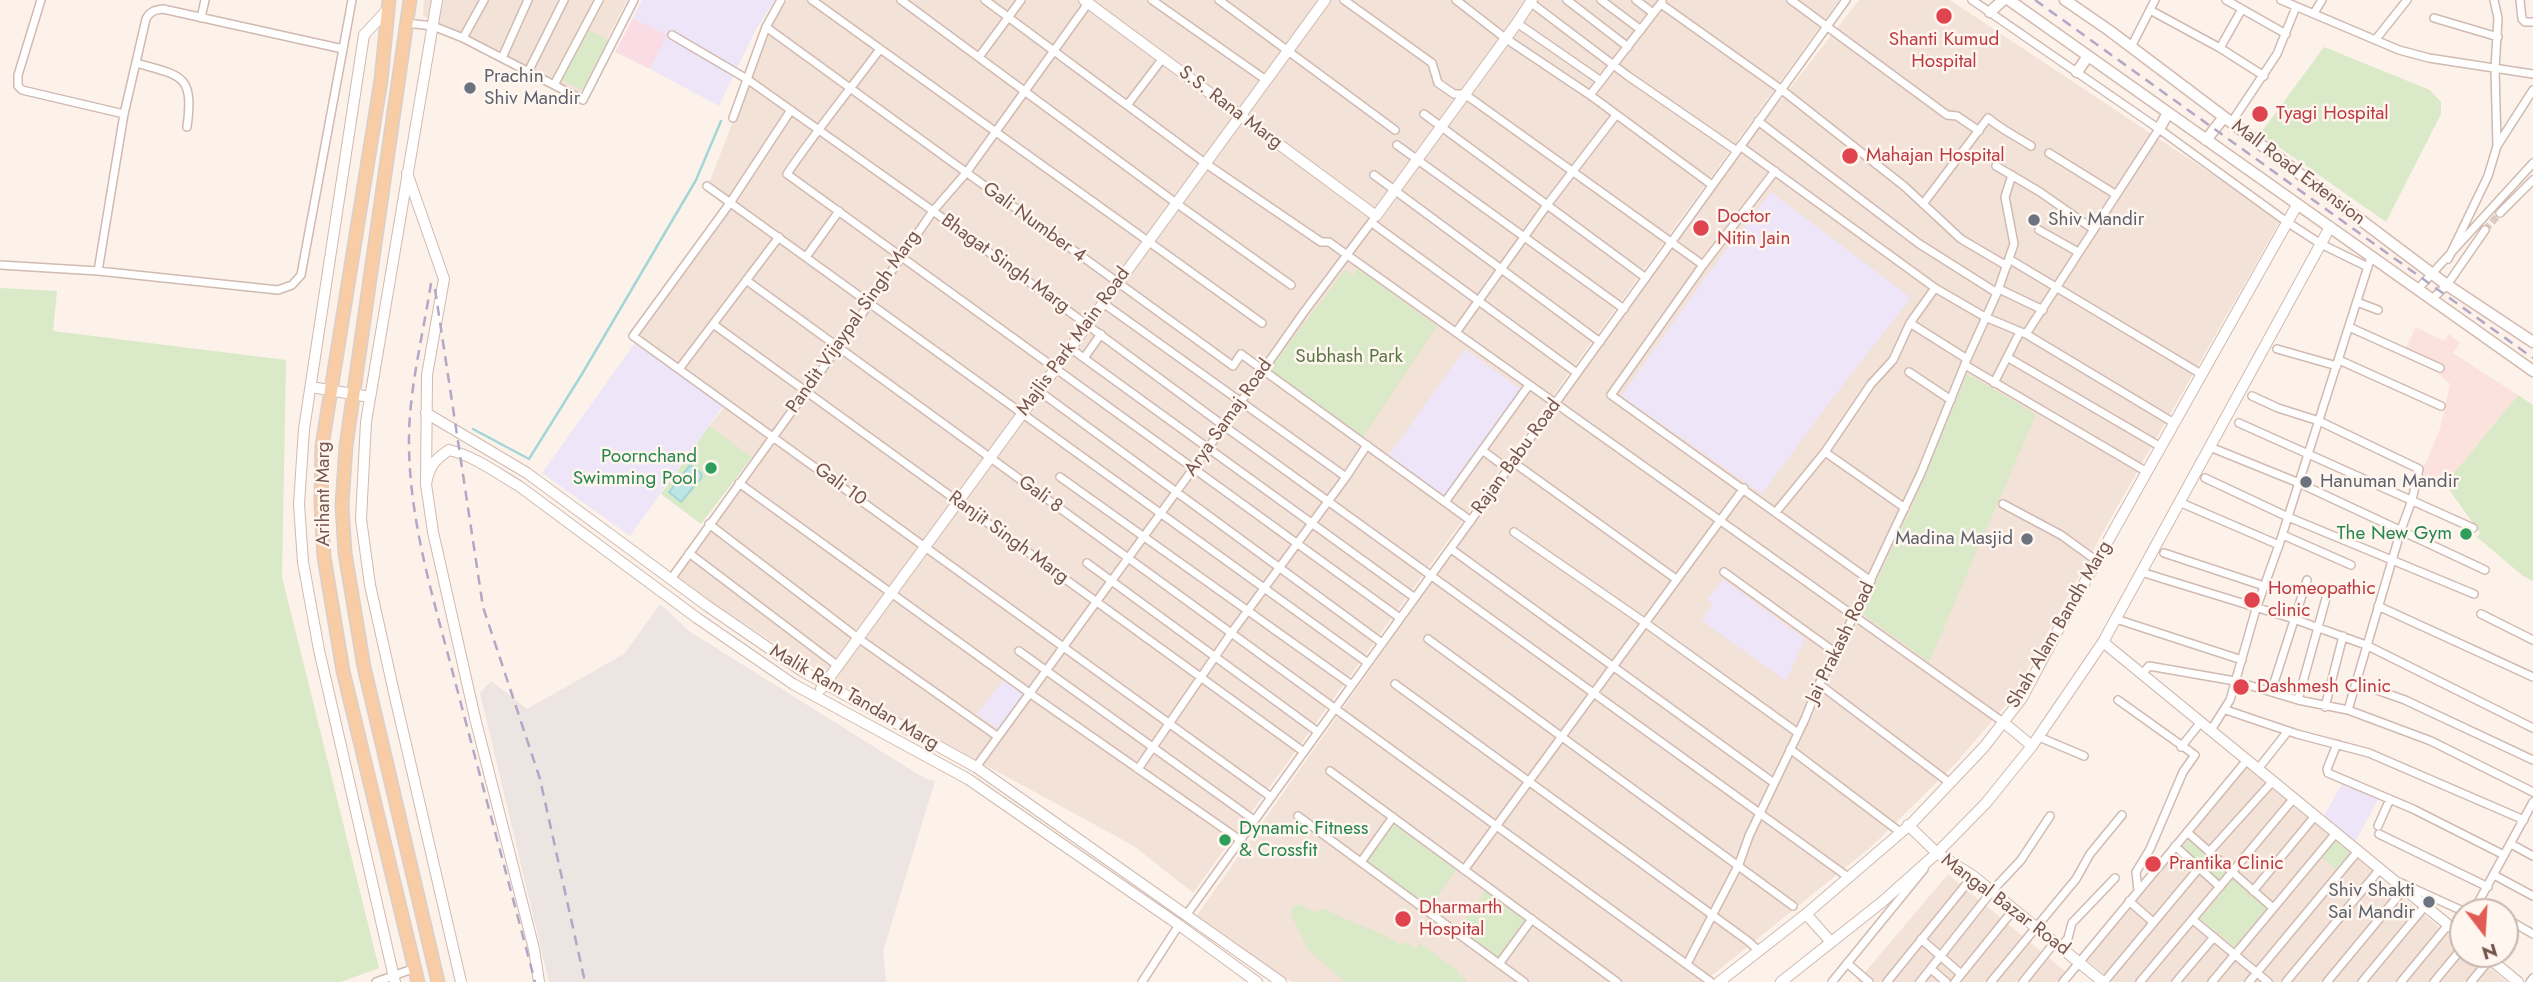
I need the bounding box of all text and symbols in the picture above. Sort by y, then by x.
marker: Shanti Kumud Hospital [1934,6,1954,26]
place label: Shanti Kumud Hospital [1889,29,1999,73]
street label: S.S. Rana Marg [1174,62,1286,154]
place label: Prachin Shiv Mandir [484,66,580,110]
marker: Prachin Shiv Mandir [462,80,478,96]
place label: Tyagi Hospital [2276,103,2389,125]
marker: Tyagi Hospital [2250,104,2270,124]
street label: Mall Road Extension [2227,115,2369,231]
place label: Mahajan Hospital [1866,145,2005,167]
marker: Mahajan Hospital [1840,146,1860,166]
street label: Gali Number 4 [978,178,1090,268]
place label: Doctor Nitin Jain [1717,206,1790,250]
place label: Shiv Mandir [2048,209,2144,231]
street label: Bhagat Singh Marg [936,210,1074,318]
marker: Shiv Mandir [2026,212,2042,228]
marker: Doctor Nitin Jain [1691,218,1711,238]
street label: Pandit Vijaypal Singh Marg [782,226,926,418]
street label: Majlis Park Main Road [1013,263,1135,421]
park label: Subhash Park [1295,346,1403,368]
street label: Arya Samaj Road [1180,355,1278,481]
street label: Rajan Babu Road [1468,395,1566,519]
street label: Arihant Marg [313,442,335,546]
place label: Poornchand Swimming Pool [573,446,697,490]
street label: Gali 10 [810,458,870,512]
marker: Poornchand Swimming Pool [703,460,719,476]
street label: Gali 8 [1013,471,1067,519]
place label: Hanuman Mandir [2320,471,2459,493]
marker: Hanuman Mandir [2298,474,2314,490]
street label: Ranjit Singh Marg [943,487,1073,589]
place label: The New Gym [2337,523,2452,545]
marker: The New Gym [2458,526,2474,542]
place label: Madina Masjid [1895,528,2013,550]
marker: Madina Masjid [2019,531,2035,547]
street label: Shah Alam Bandh Marg [2003,537,2117,713]
place label: Homeopathic clinic [2268,578,2375,622]
street label: Jai Prakash Road [1802,579,1880,707]
marker: Homeopathic clinic [2242,590,2262,610]
street label: Malik Ram Tandan Marg [765,640,943,756]
place label: Dashmesh Clinic [2257,676,2391,698]
marker: Dashmesh Clinic [2231,677,2251,697]
place label: Dynamic Fitness & Crossfit [1239,818,1368,862]
marker: Dynamic Fitness & Crossfit [1217,832,1233,848]
street label: Mangal Bazar Road [1936,849,2074,961]
place label: Prantika Clinic [2169,853,2284,875]
marker: Prantika Clinic [2143,854,2163,874]
place label: Shiv Shakti Sai Mandir [2328,880,2415,924]
marker: Shiv Shakti Sai Mandir [2421,894,2437,910]
place label: Dharmarth Hospital [1419,897,1503,941]
north arrow [2449,898,2519,968]
marker: Dharmarth Hospital [1393,909,1413,929]
text: N [2479,937,2501,967]

